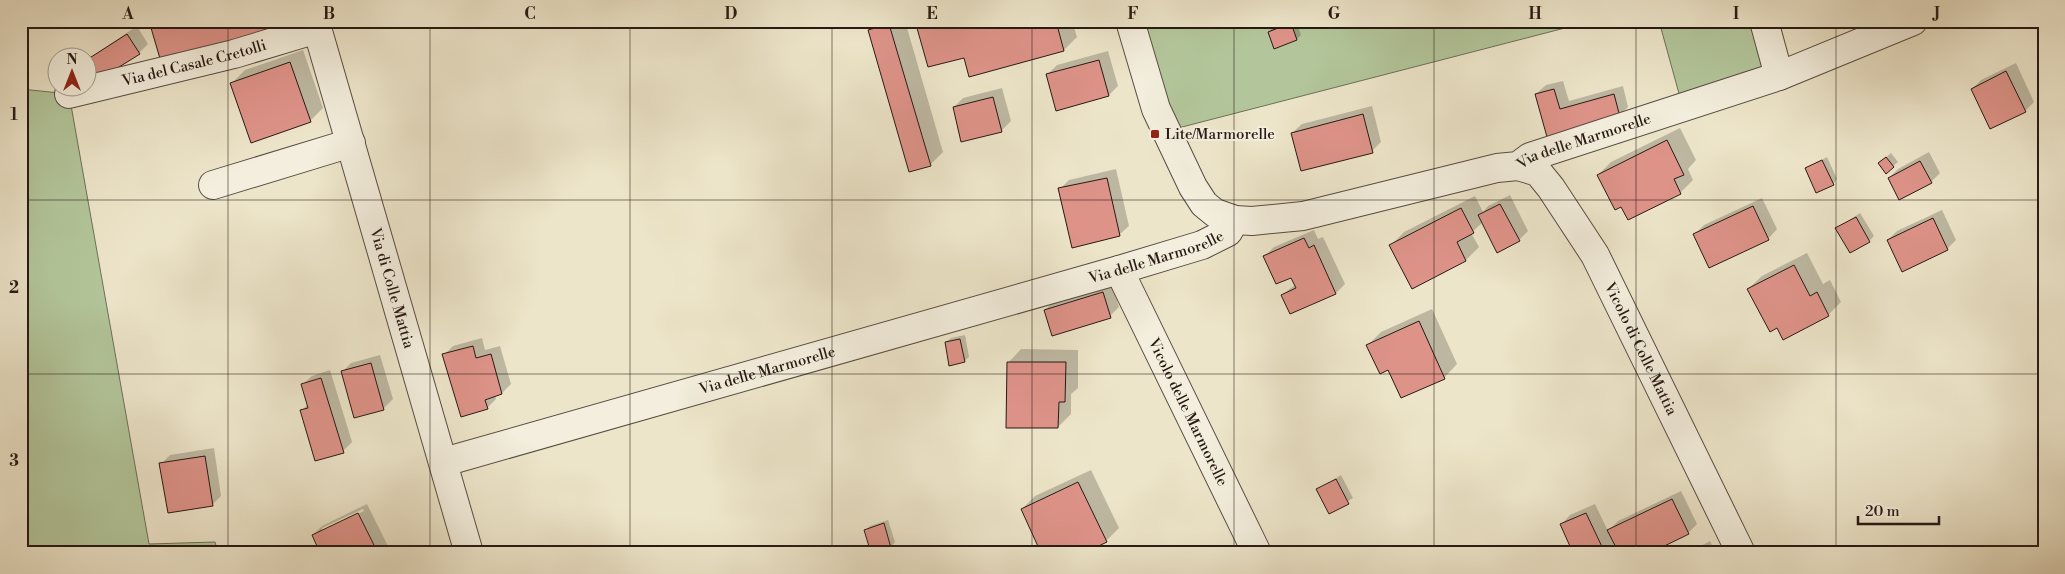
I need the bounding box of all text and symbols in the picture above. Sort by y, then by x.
text: A [121,4,134,24]
text: B [323,4,335,24]
text: C [524,4,536,24]
text: D [725,4,738,24]
text: E [926,4,938,24]
text: F [1127,4,1139,24]
text: G [1328,4,1341,24]
text: H [1528,4,1542,24]
text: I [1733,4,1739,24]
text: J [1932,4,1940,24]
street label: Via del Casale Cretolli [119,35,269,91]
north arrow [48,48,98,98]
text: N [66,51,78,69]
text: 1 [10,105,18,125]
street label: Via delle Marmorelle [1512,109,1653,174]
place label: Lite/Marmorelle [1165,125,1275,144]
marker: Lite/Marmorelle [1149,128,1161,140]
street label: Via di Colle Mattia [366,225,419,351]
street label: Via delle Marmorelle [1085,226,1227,288]
text: 2 [9,278,19,298]
street label: Vicolo di Colle Mattia [1600,278,1682,419]
street label: Vicolo delle Marmorelle [1144,334,1232,489]
street label: Via delle Marmorelle [696,342,838,399]
text: 3 [9,451,19,471]
scale bar [1858,494,1939,526]
text: 20 m [1865,502,1900,521]

